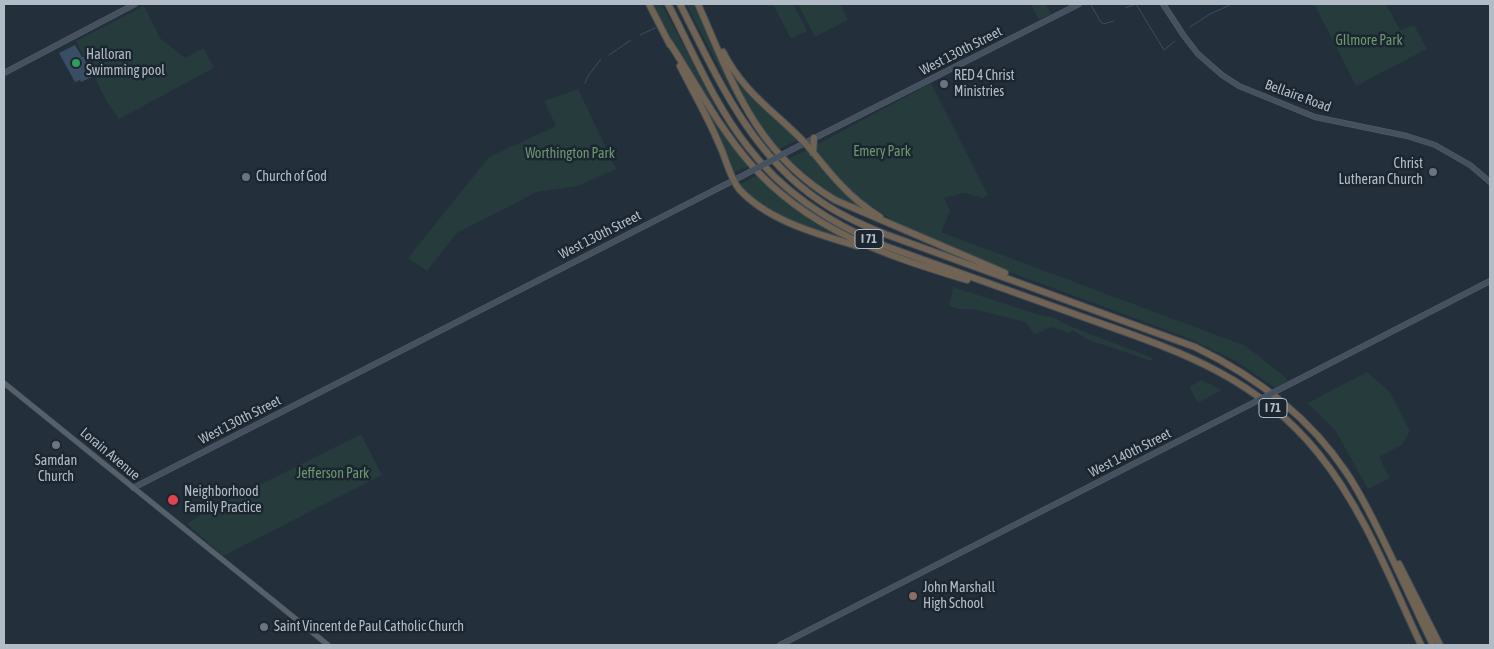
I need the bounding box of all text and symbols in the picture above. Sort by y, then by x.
street label: West 130th Street [917,23,1005,79]
park label: GIlmore Park [1335,33,1403,49]
place label: Halloran Swimming pool [86,47,165,80]
marker: Halloran Swimming pool [70,57,82,69]
place label: RED 4 Christ Ministries [954,68,1015,100]
street label: Bellaire Road [1263,76,1333,116]
marker: RED 4 Christ Ministries [938,78,950,90]
park label: Emery Park [853,144,911,160]
park label: Worthington Park [525,146,615,162]
place label: Christ Lutheran Church [1339,156,1423,188]
marker: Christ Lutheran Church [1427,166,1439,178]
place label: Church of God [256,169,327,185]
marker: Church of God [240,171,252,183]
street label: West 130th Street [556,207,644,263]
road number: I 71 [855,230,883,248]
street label: West 130th Street [196,392,284,448]
road number: I 71 [1259,398,1287,418]
street label: Lorain Avenue [77,424,143,484]
street label: West 140th Street [1086,425,1174,481]
marker: Samdan Church [50,439,62,451]
place label: Samdan Church [35,453,77,486]
park label: Jefferson Park [297,466,369,482]
place label: Neighborhood Family Practice [184,484,262,516]
marker: Neighborhood Family Practice [166,493,180,507]
place label: John Marshall High School [923,580,995,612]
marker: John Marshall High School [907,590,919,602]
place label: Saint Vincent de Paul Catholic Church [274,619,464,635]
marker: Saint Vincent de Paul Catholic Church [258,621,270,633]

